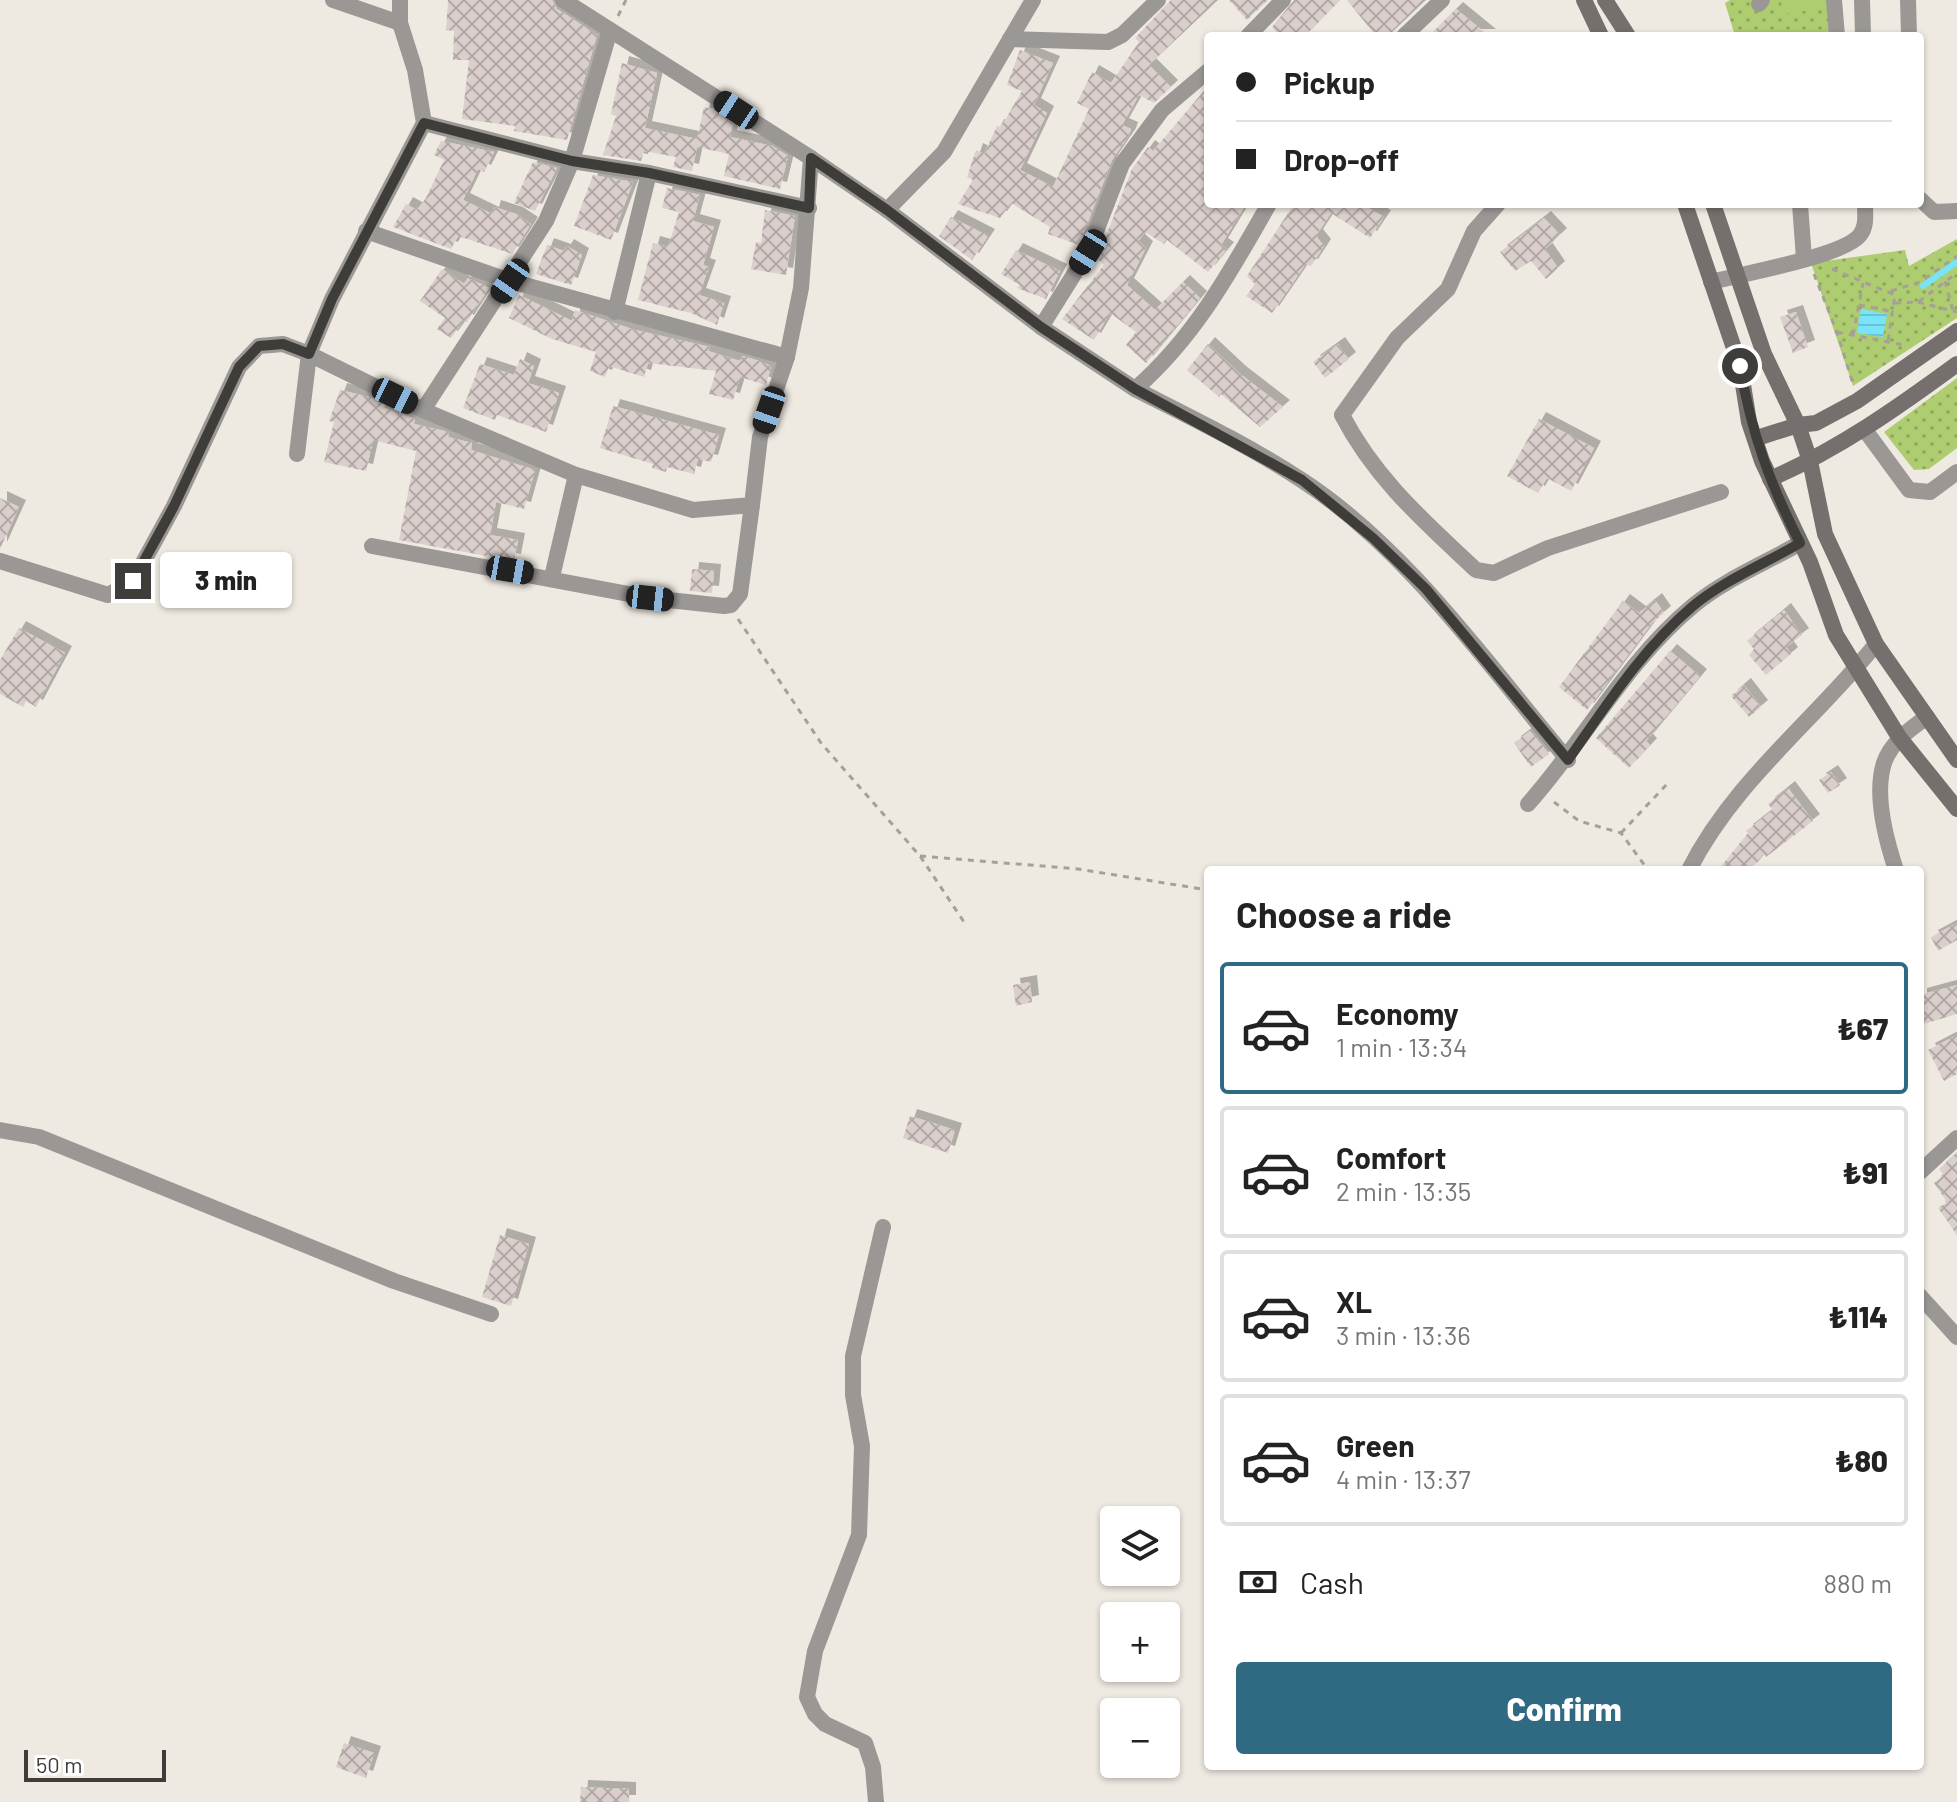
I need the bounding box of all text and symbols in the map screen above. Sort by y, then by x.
text: Pickup [1284,64,1375,100]
car [709,87,763,133]
text: Drop-off [1284,141,1399,177]
car [1065,225,1111,279]
car [486,254,534,308]
route start [1722,348,1758,384]
car [368,375,422,417]
car [750,383,788,437]
callout: 3 min [161,553,293,609]
car [484,554,536,586]
route end [115,563,151,599]
text: 3 min [195,564,257,595]
car [625,584,675,612]
text: Choose a ride [1236,892,1452,935]
icon: car [1240,992,1312,1064]
text: Economy [1336,995,1459,1031]
text: ₺67 [1837,1010,1888,1046]
text: 1 min · 13:34 [1336,1031,1467,1062]
icon: car [1240,1136,1312,1208]
text: Comfort [1336,1139,1446,1175]
text: ₺91 [1842,1154,1888,1190]
text: 2 min · 13:35 [1336,1175,1471,1206]
icon: car [1240,1280,1312,1352]
text: XL [1336,1283,1372,1319]
text: ₺114 [1828,1298,1888,1334]
text: 3 min · 13:36 [1336,1319,1471,1350]
icon: car [1240,1424,1312,1496]
text: Green [1336,1427,1415,1463]
text: ₺80 [1835,1442,1888,1478]
text: 4 min · 13:37 [1336,1463,1471,1494]
map controls [1100,1506,1180,1778]
button: layers [1100,1506,1180,1586]
icon: cash [1236,1560,1280,1604]
text: Cash [1300,1564,1364,1600]
text: 880 m [1824,1567,1892,1598]
button: + [1100,1602,1180,1682]
button: Confirm [1236,1662,1892,1754]
button: − [1100,1698,1180,1778]
scale bar [24,1746,166,1782]
text: 50 m [36,1751,82,1777]

